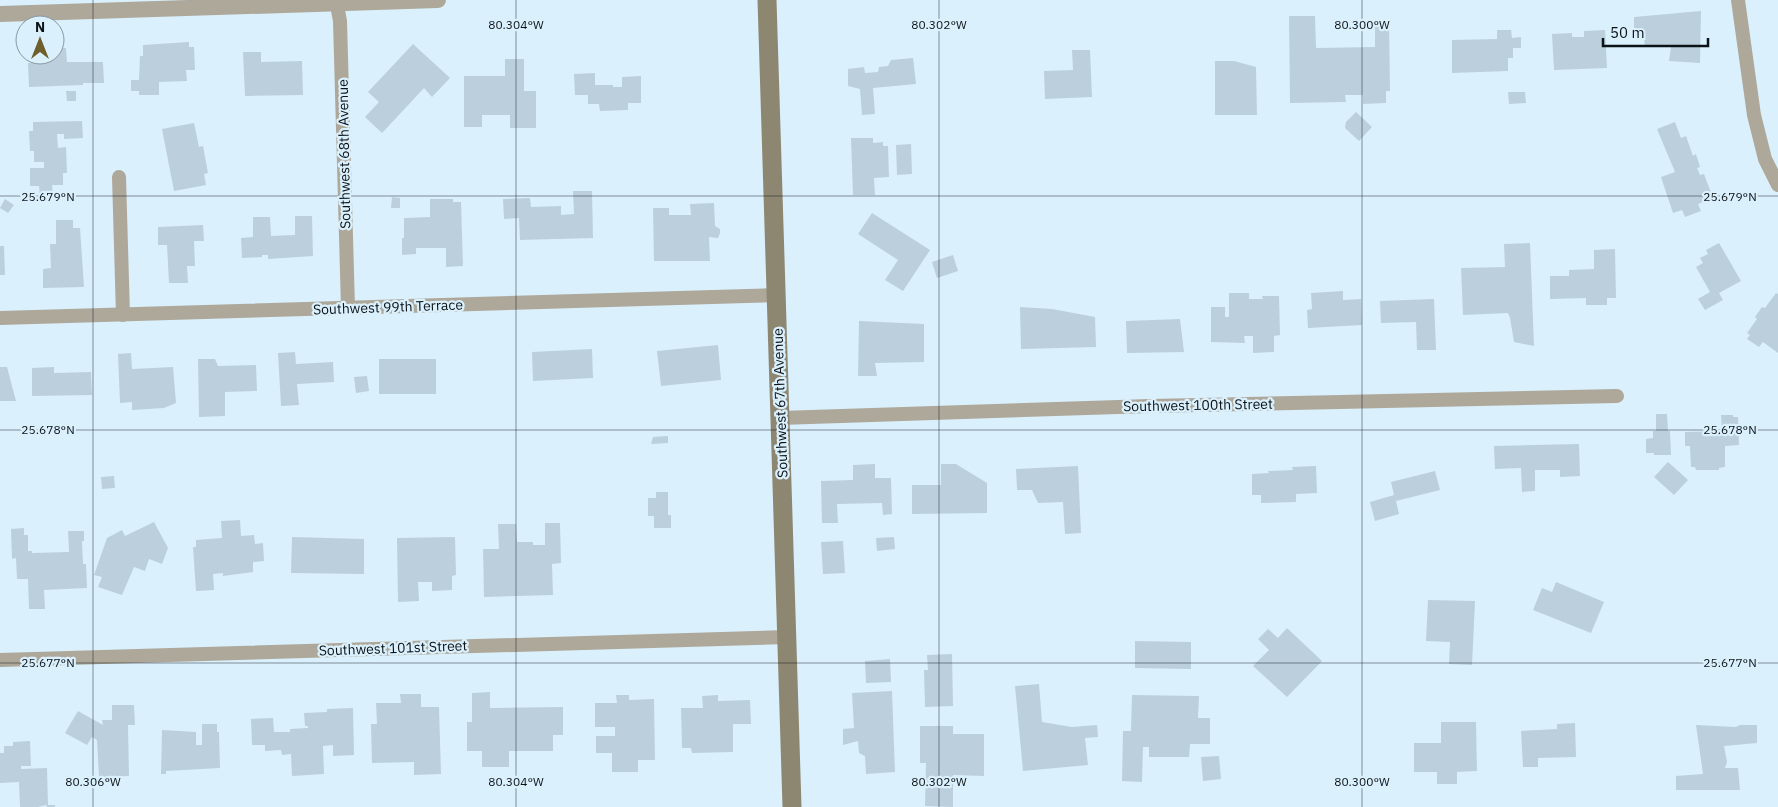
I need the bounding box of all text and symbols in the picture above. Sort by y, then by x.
north arrow [15,15,65,65]
scale bar [1603,15,1708,47]
text: 80.304°W [488,17,544,32]
text: 80.302°W [911,17,967,32]
text: 80.300°W [1334,17,1390,32]
text: N [35,18,45,36]
text: 50 m [1610,23,1645,42]
street label: Southwest 68th Avenue [334,79,354,229]
text: 25.679°N [21,189,75,204]
text: 25.679°N [1703,189,1757,204]
street label: Southwest 99th Terrace [313,295,464,319]
street label: Southwest 67th Avenue [768,328,792,478]
street label: Southwest 100th Street [1123,395,1273,415]
text: 25.678°N [21,422,75,437]
text: 25.678°N [1703,422,1757,437]
street label: Southwest 101st Street [318,636,468,660]
text: 25.677°N [21,655,75,670]
text: 25.677°N [1703,655,1757,670]
text: 80.306°W [65,774,121,789]
text: 80.304°W [488,774,544,789]
text: 80.302°W [911,774,967,789]
text: 80.300°W [1334,774,1390,789]

